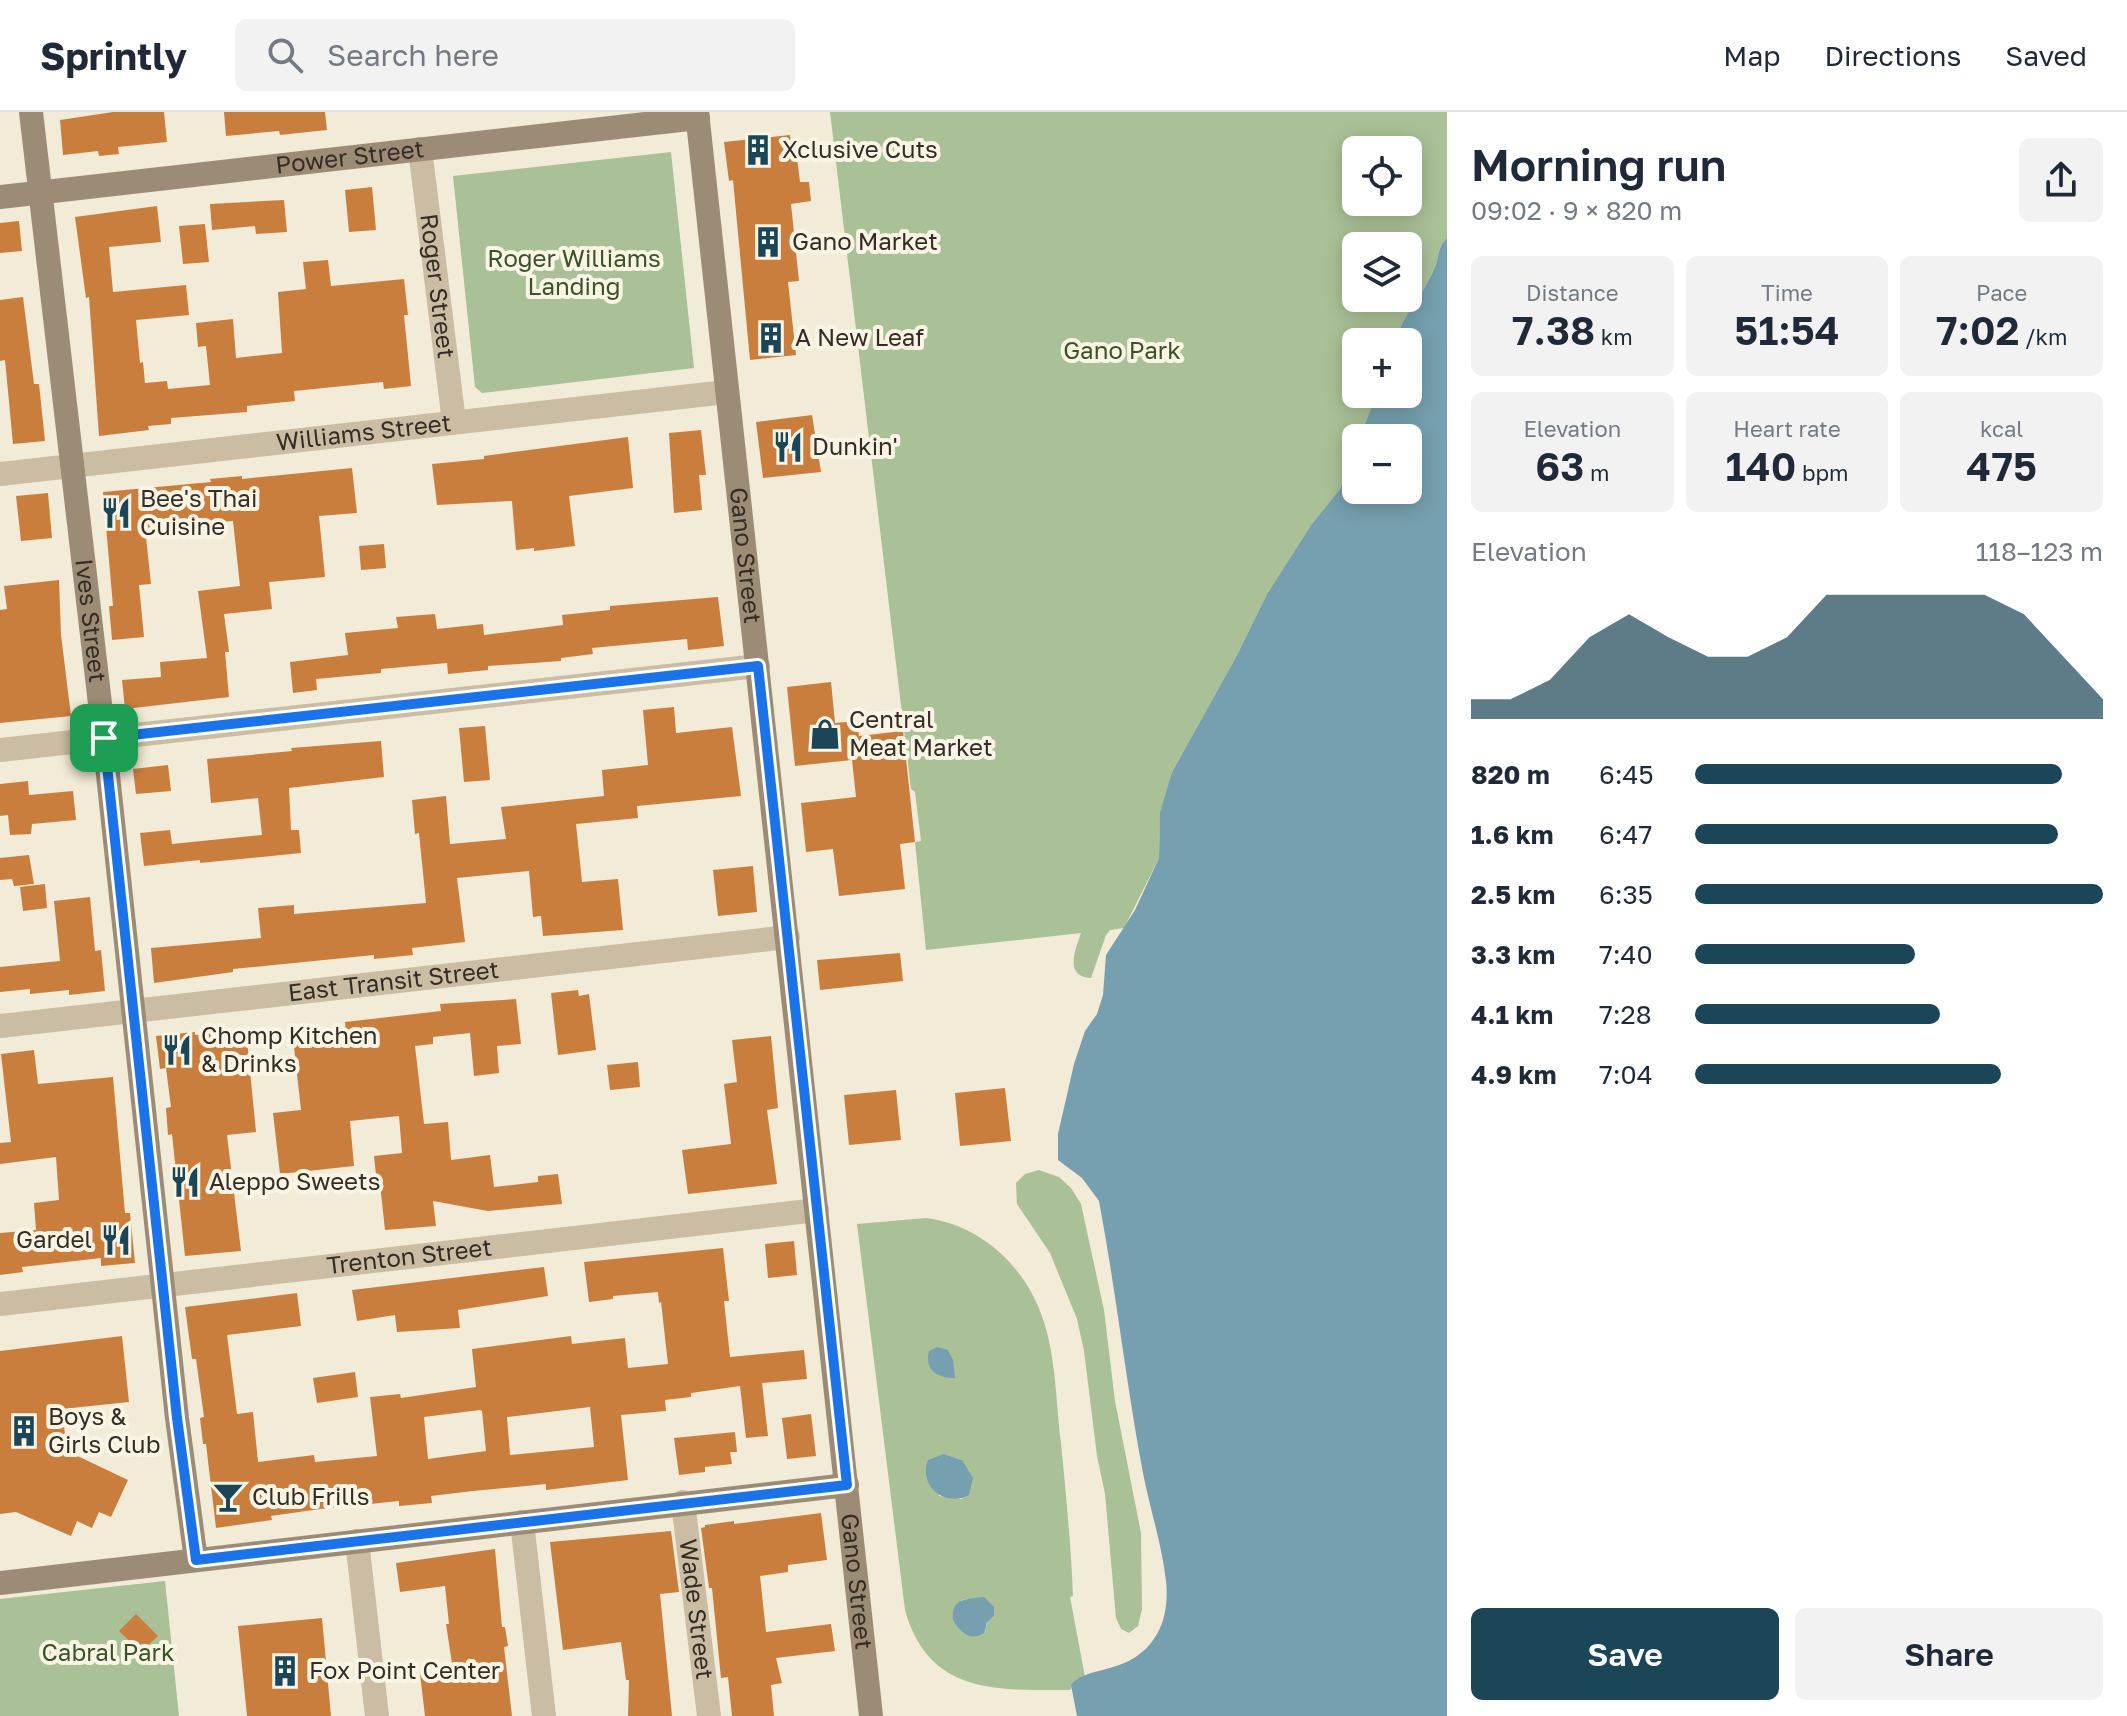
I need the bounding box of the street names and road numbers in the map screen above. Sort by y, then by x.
street label: Power Street [274,133,425,179]
street label: Roger Street [415,212,462,360]
street label: Williams Street [274,407,453,456]
street label: Gano Street [725,486,768,625]
street label: Ives Street [70,557,113,684]
street label: East Transit Street [286,954,500,1006]
street label: Trenton Street [325,1232,493,1279]
street label: Gano Street [836,1512,880,1651]
street label: Wade Street [675,1537,720,1681]

